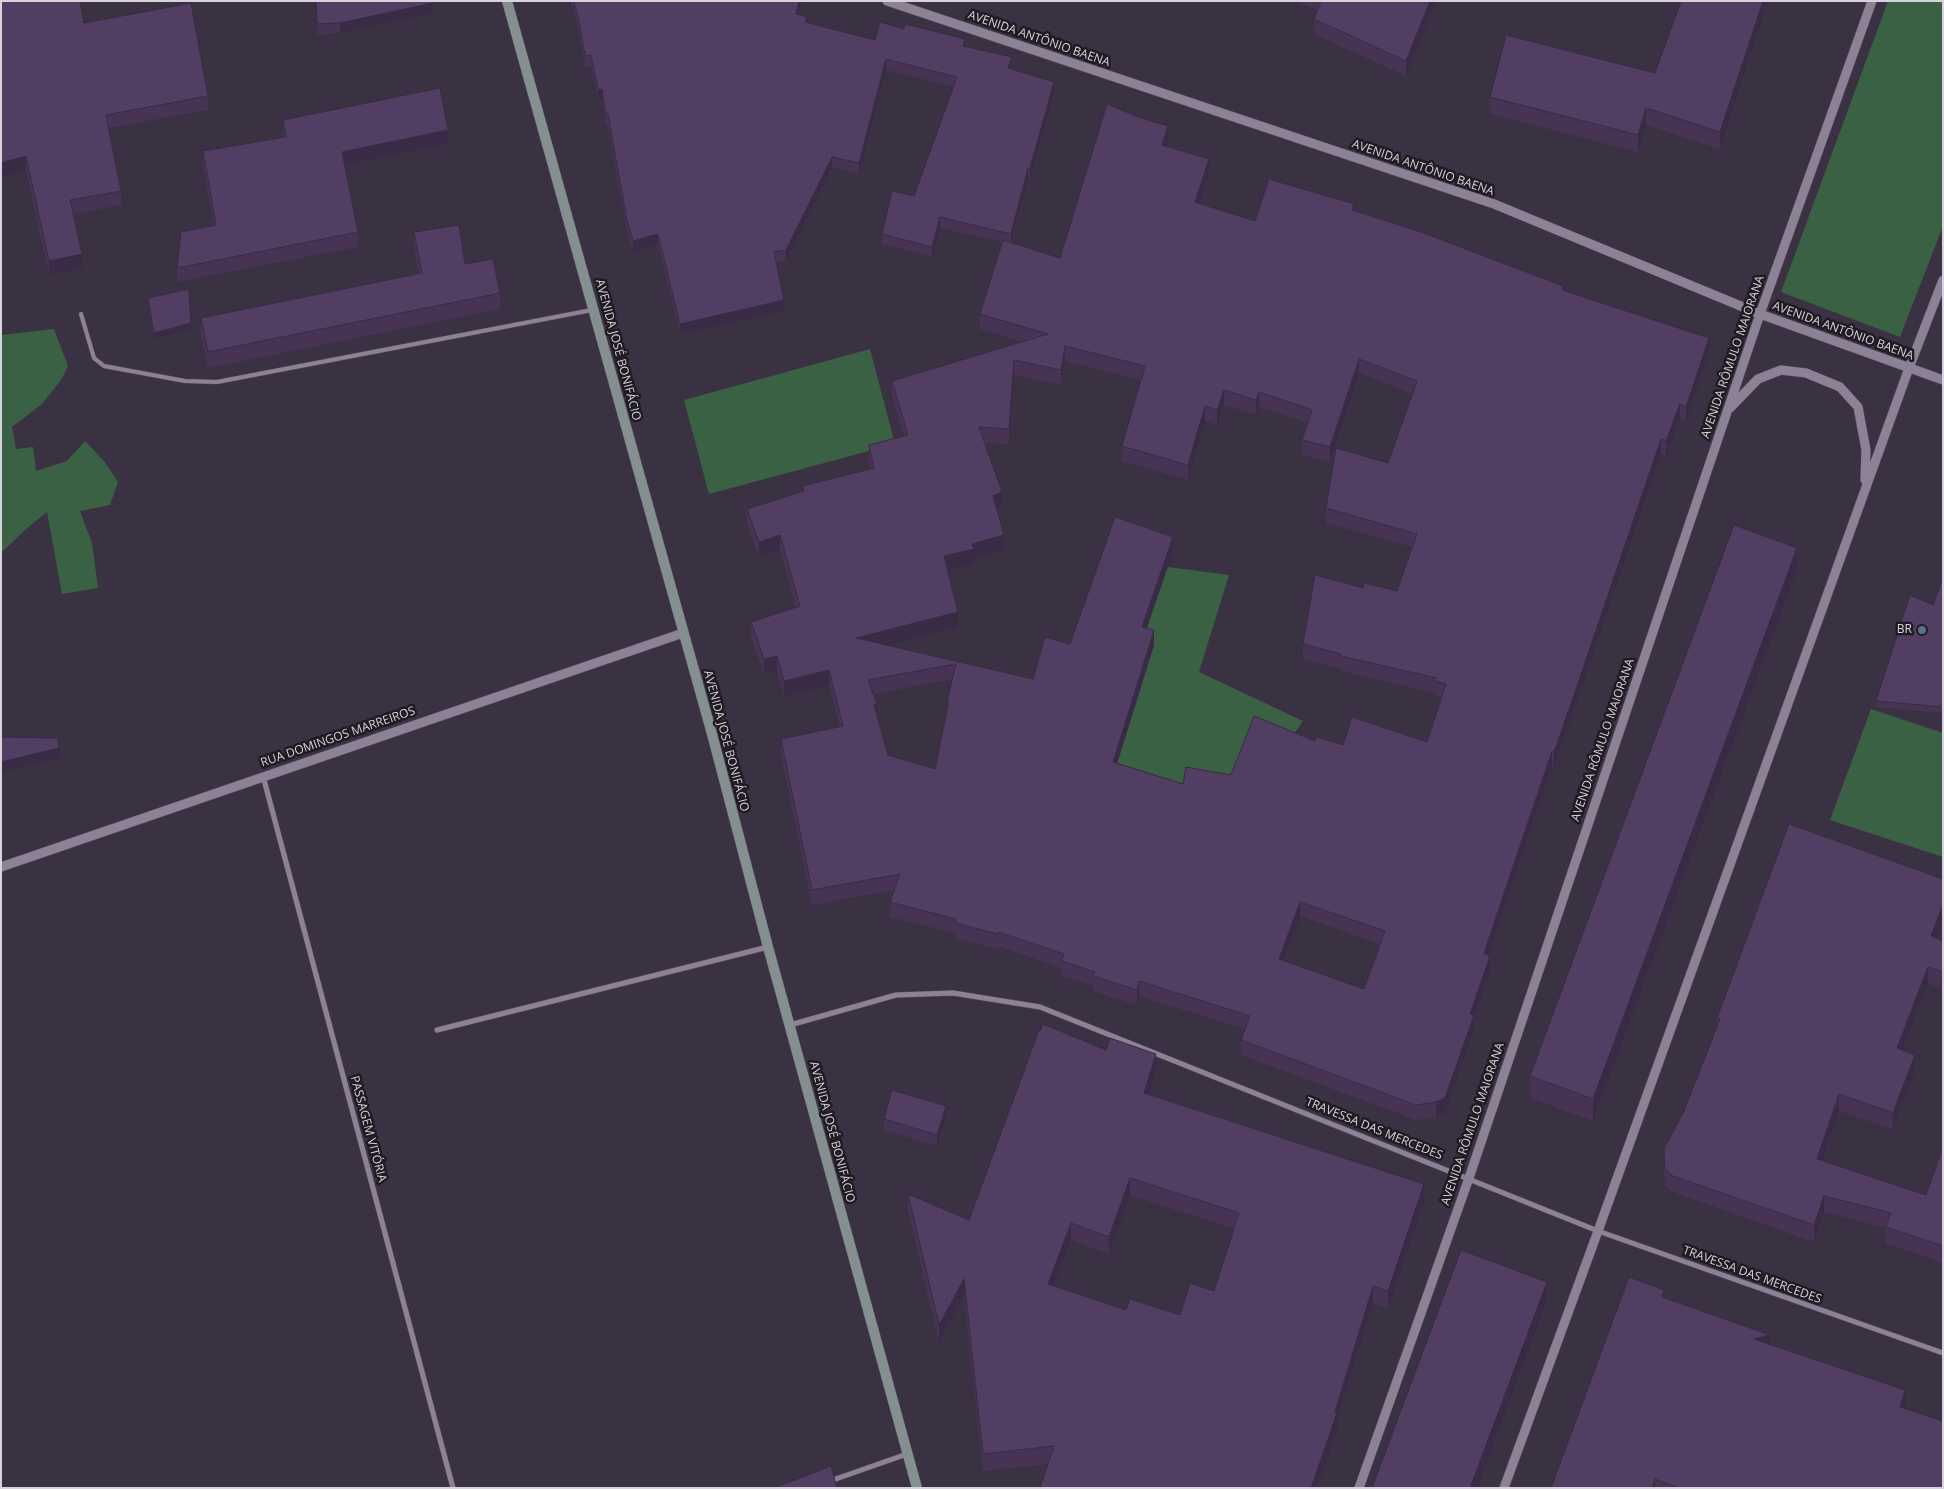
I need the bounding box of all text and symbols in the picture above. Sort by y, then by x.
street label: AVENIDA ANTÔNIO BAENA [966,8,1112,70]
street label: AVENIDA ANTÔNIO BAENA [1350,137,1496,199]
street label: AVENIDA RÔMULO MAIORANA [1698,274,1768,440]
street label: AVENIDA JOSÉ BONIFÁCIO [592,278,644,422]
street label: AVENIDA ANTÔNIO BAENA [1770,299,1916,363]
place label: BR [1897,623,1912,637]
marker: BR [1916,624,1928,636]
street label: AVENIDA RÔMULO MAIORANA [1568,657,1638,823]
street label: AVENIDA JOSÉ BONIFÁCIO [700,669,752,813]
street label: RUA DOMINGOS MARREIROS [259,704,417,770]
street label: AVENIDA RÔMULO MAIORANA [1438,1041,1508,1207]
street label: AVENIDA JOSÉ BONIFÁCIO [806,1060,858,1204]
street label: PASSAGEM VITÓRIA [347,1074,389,1184]
street label: TRAVESSA DAS MERCEDES [1303,1095,1445,1163]
street label: TRAVESSA DAS MERCEDES [1681,1243,1823,1307]

